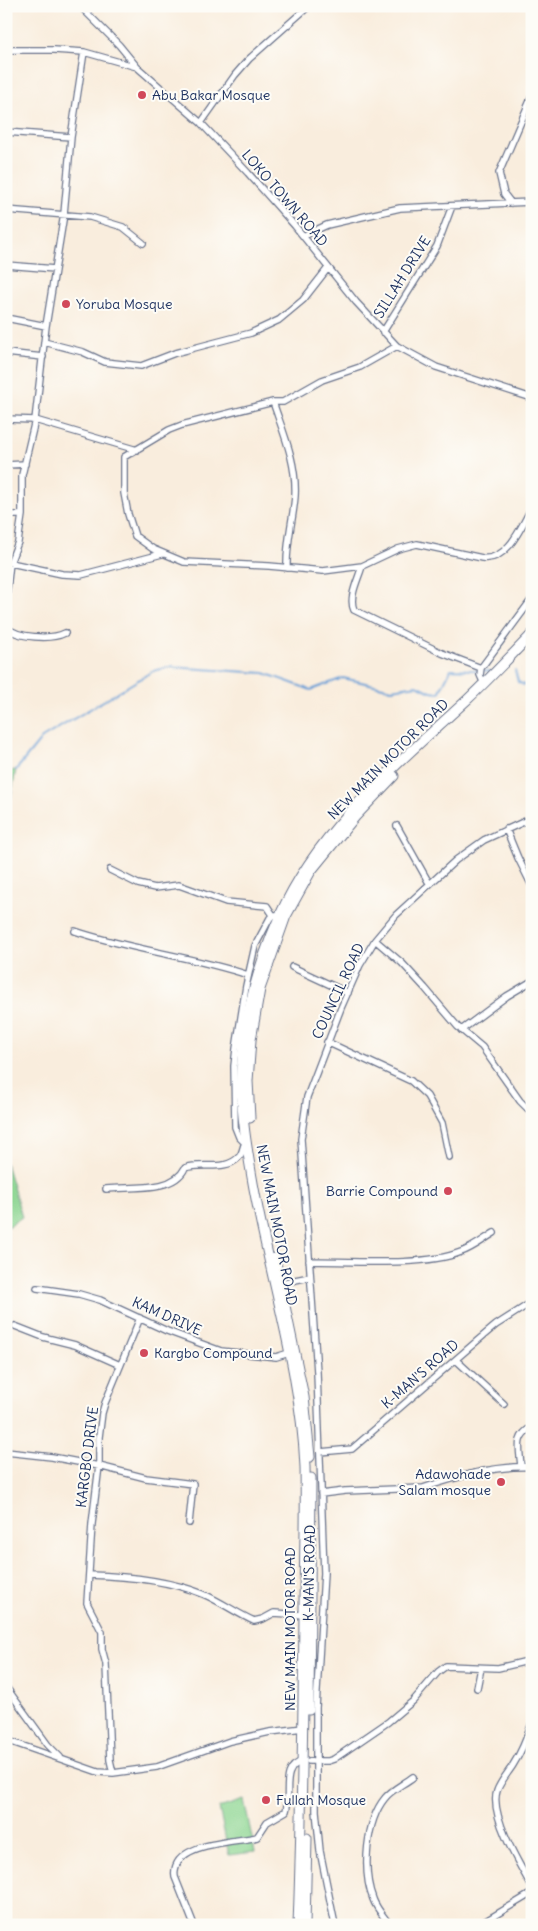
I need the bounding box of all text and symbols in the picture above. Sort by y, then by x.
place label: Abu Bakar Mosque [152,86,270,104]
marker: Abu Bakar Mosque [136,89,148,101]
street label: LOKO TOWN ROAD [238,146,332,250]
street label: SILLAH DRIVE [370,233,434,321]
place label: Yoruba Mosque [76,295,173,313]
marker: Yoruba Mosque [60,298,72,310]
street label: NEW MAIN MOTOR ROAD [324,695,452,823]
street label: COUNCIL ROAD [308,940,368,1042]
street label: NEW MAIN MOTOR ROAD [253,1143,301,1307]
place label: Barrie Compound [326,1182,438,1200]
marker: Barrie Compound [442,1185,454,1197]
street label: KAM DRIVE [129,1293,205,1339]
street label: K-MAN'S ROAD [378,1335,462,1413]
place label: Kargbo Compound [154,1344,272,1362]
marker: Kargbo Compound [138,1347,150,1359]
street label: KARGBO DRIVE [72,1405,102,1509]
place label: Adawohade Salam mosque [399,1465,491,1499]
marker: Adawohade Salam mosque [495,1476,507,1488]
street label: K-MAN'S ROAD [299,1524,319,1621]
street label: NEW MAIN MOTOR ROAD [281,1547,299,1711]
place label: Fullah Mosque [276,1791,366,1809]
marker: Fullah Mosque [260,1794,272,1806]

